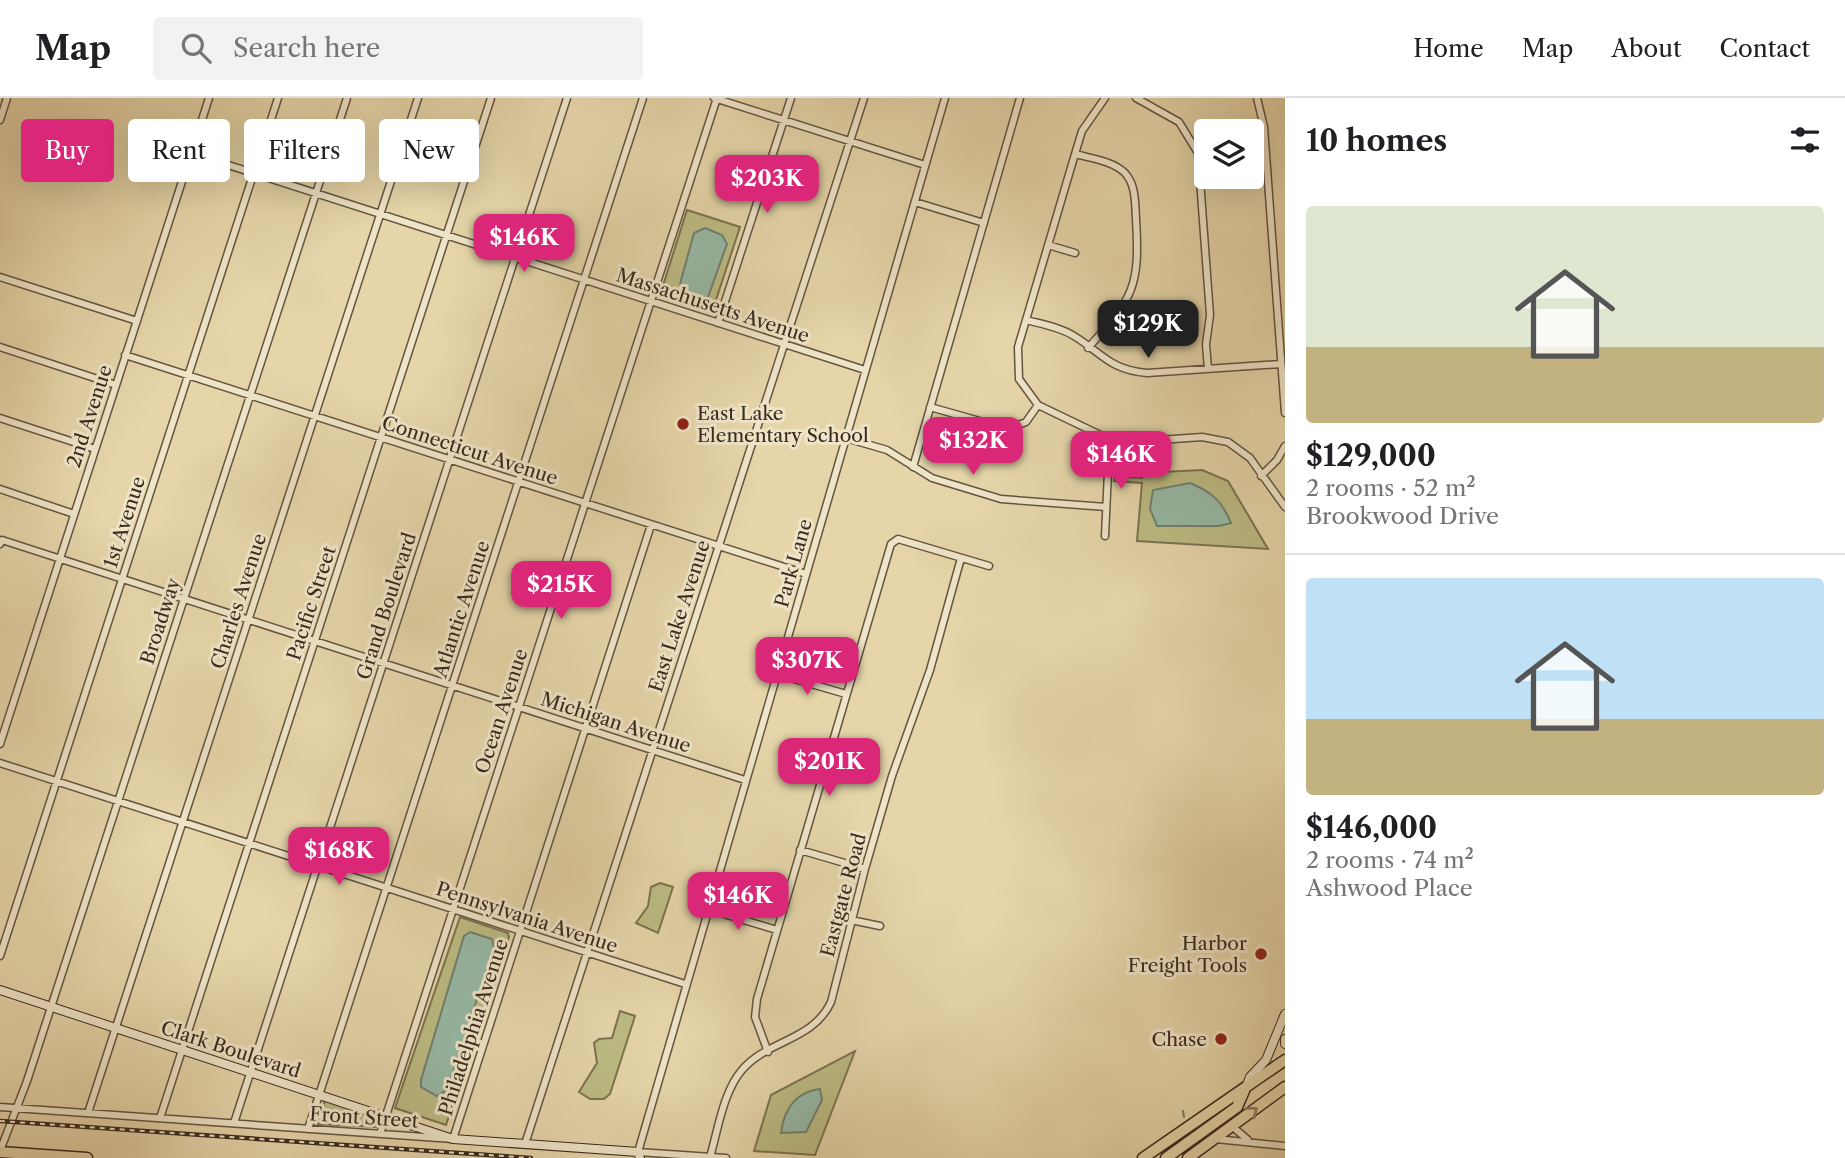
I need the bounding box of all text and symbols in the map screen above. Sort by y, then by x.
search box [153,17,643,80]
text: Map [35,28,111,69]
icon: search [177,29,215,67]
text: Search here [233,32,380,64]
text: Home [1413,34,1484,63]
text: Map [1522,34,1573,63]
text: About [1611,34,1682,63]
text: Contact [1720,34,1810,63]
chip: Buy [21,119,114,182]
chip: Rent [128,119,230,182]
chip: Filters [244,119,365,182]
chip: New [379,119,479,182]
map controls [1194,119,1264,189]
button: layers [1194,119,1264,189]
icon: filters [1786,121,1824,159]
text: 10 homes [1306,122,1447,159]
pin: $203K [718,156,816,215]
text: $203K [731,164,803,192]
pin: $146K [475,214,573,274]
text: $146K [490,223,558,251]
icon: home [1502,251,1628,377]
street label: Massachusetts Avenue [613,263,812,348]
pin: $129K [1099,300,1197,360]
text: $129K [1114,309,1182,337]
street label: 2nd Avenue [62,362,117,470]
place label: East Lake Elementary School [697,402,869,447]
street label: Connecticut Avenue [379,411,561,490]
marker: East Lake Elementary School [675,416,691,432]
pin: $132K [924,418,1022,477]
text: $132K [939,426,1007,454]
pin: $146K [1072,432,1170,491]
text: $129,000 [1306,437,1436,474]
text: $146K [1087,440,1155,468]
street label: 1st Avenue [99,474,150,571]
text: 2 rooms · 52 m² [1306,474,1476,502]
text: Brookwood Drive [1306,502,1499,530]
street label: Park Lane [770,516,817,610]
street label: Grand Boulevard [352,529,421,683]
street label: Charles Avenue [206,531,271,672]
street label: East Lake Avenue [644,537,715,695]
street label: Atlantic Avenue [428,538,494,681]
street label: Pacific Street [282,543,341,663]
pin: $215K [512,561,610,621]
text: $215K [527,570,595,598]
street label: Broadway [136,575,185,667]
icon: home [1502,623,1628,749]
pin: $307K [758,638,856,697]
street label: Ocean Avenue [470,646,533,777]
text: $307K [772,646,842,674]
street label: Michigan Avenue [538,687,694,758]
pin: $201K [780,738,878,798]
text: $201K [794,747,864,775]
text: $146,000 [1306,809,1437,846]
pin: $168K [290,828,388,887]
street label: Eastgate Road [816,830,871,960]
text: $168K [304,836,374,864]
text: 2 rooms · 74 m² [1306,846,1474,874]
pin: $146K [689,872,787,932]
text: Ashwood Place [1306,874,1473,902]
street label: Pennsylvania Avenue [433,877,621,958]
text: $146K [704,881,772,909]
place label: Harbor Freight Tools [1128,932,1247,977]
street label: Philadelphia Avenue [434,936,513,1119]
marker: Harbor Freight Tools [1253,946,1269,962]
street label: Clark Boulevard [158,1016,304,1083]
place label: Chase [1152,1028,1207,1051]
marker: Chase [1213,1031,1229,1047]
street label: Front Street [309,1102,420,1133]
one-way arrow [1245,1107,1257,1120]

